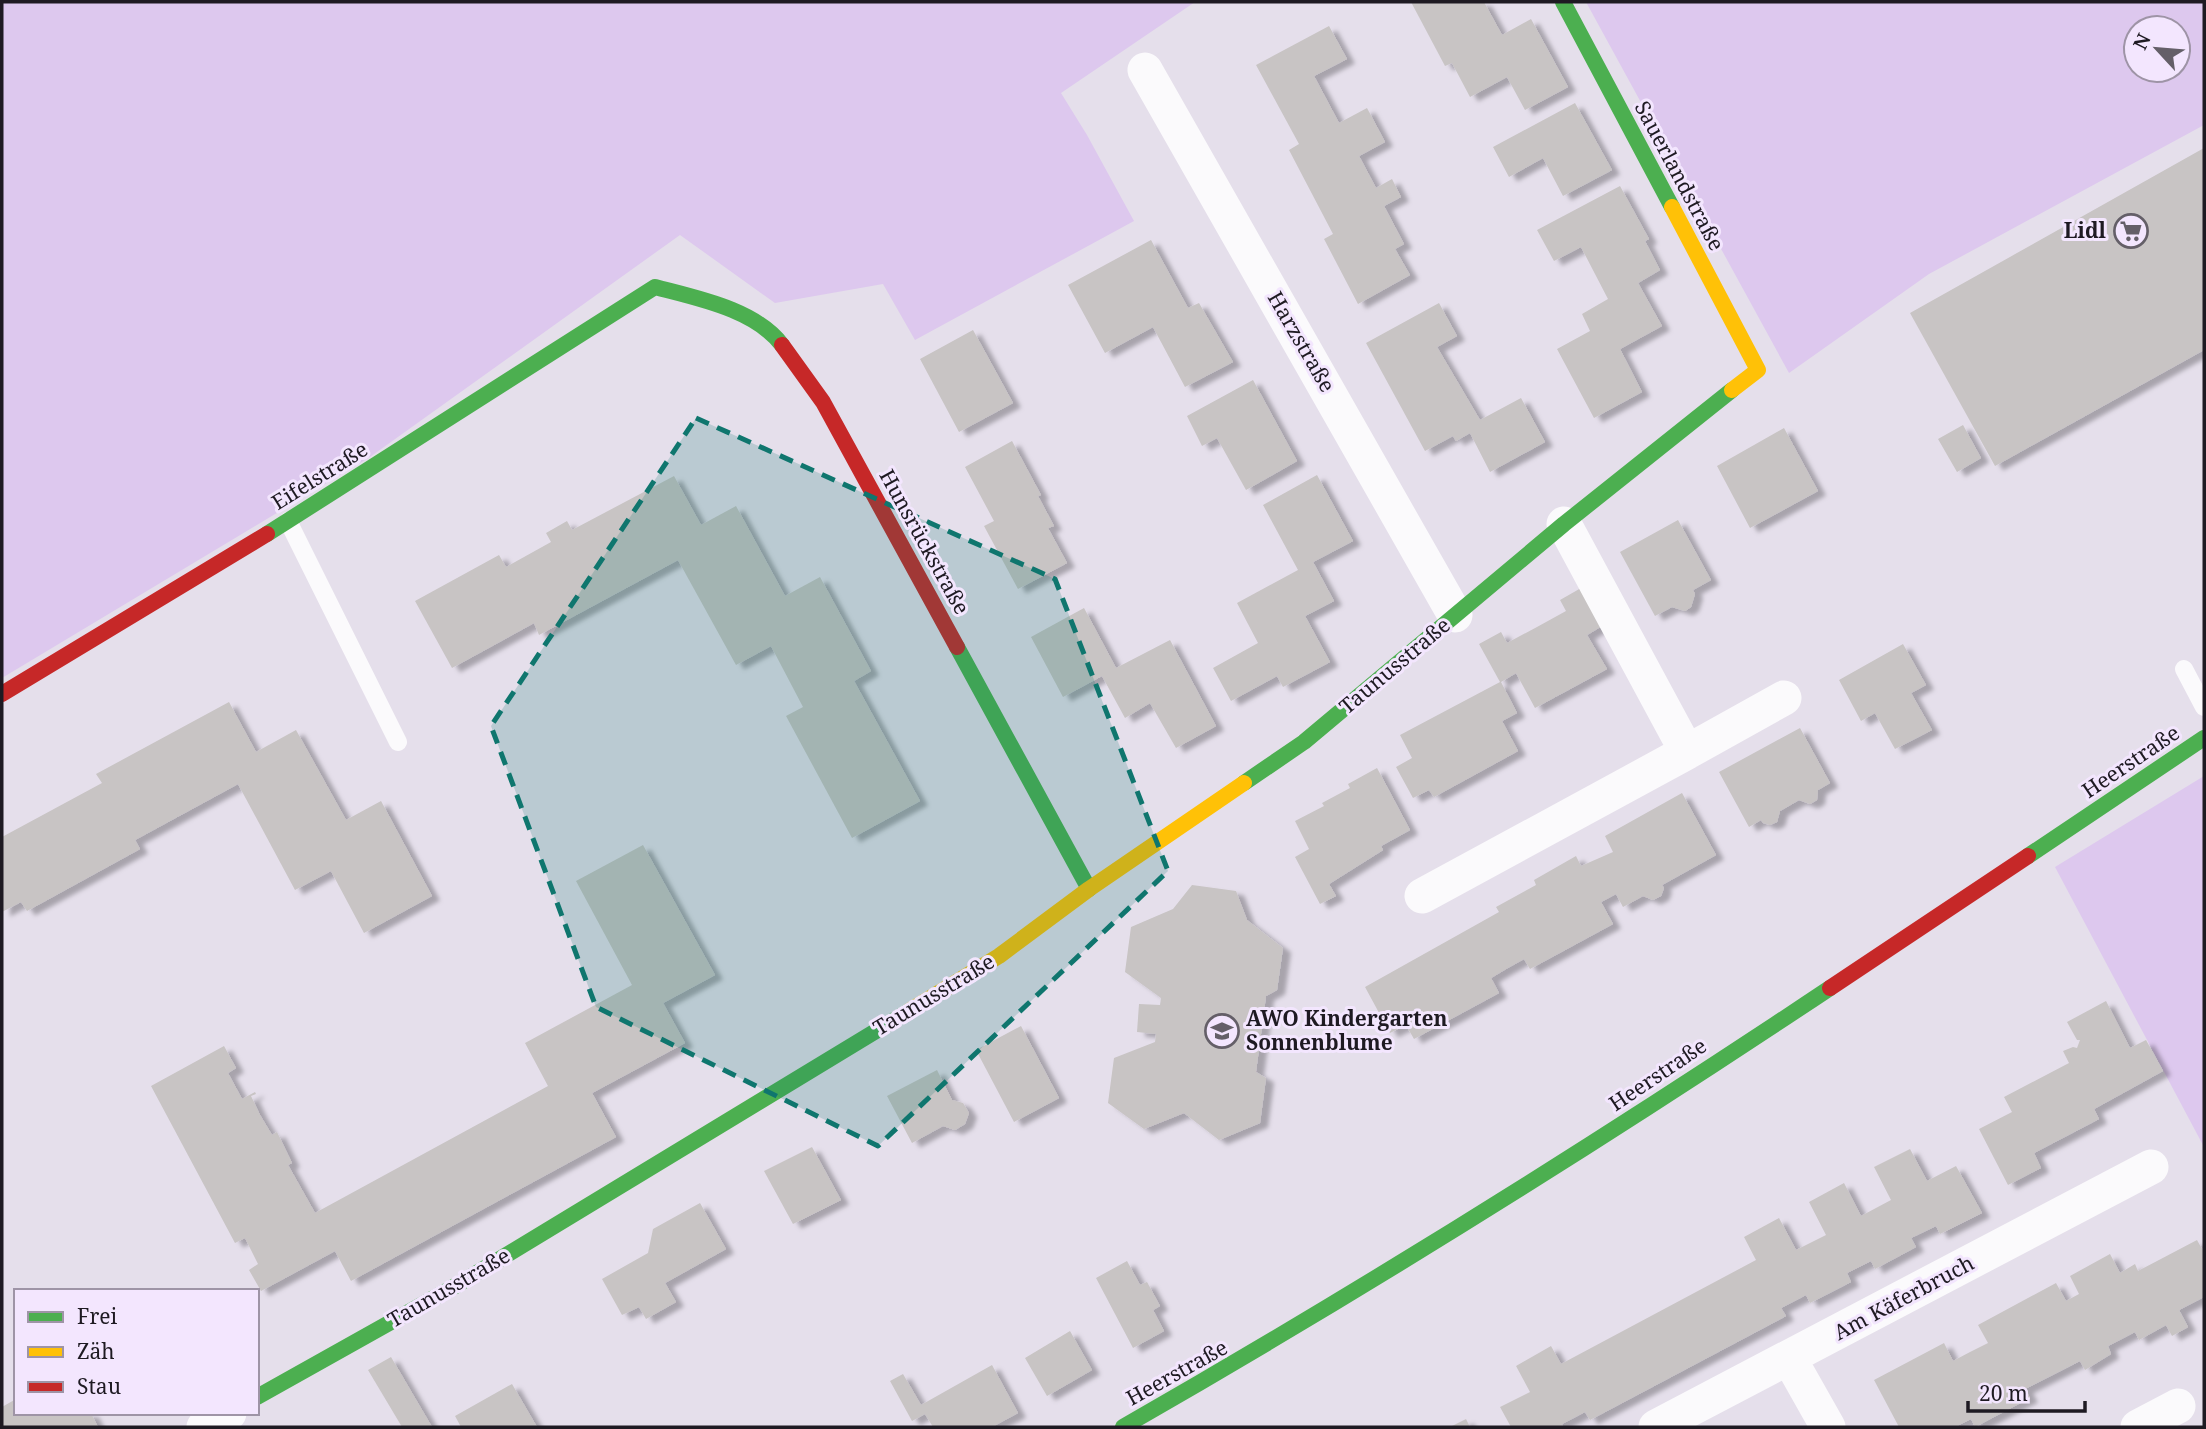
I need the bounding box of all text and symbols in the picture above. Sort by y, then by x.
north arrow [2122,14,2192,84]
text: N [2127,29,2157,54]
street label: Sauerlandstraße [1629,96,1731,255]
supermarket icon: Lidl [2112,212,2150,250]
place label: Lidl [2064,216,2107,244]
street label: Harzstraße [1262,286,1342,397]
street label: Eifelstraße [266,435,373,516]
street label: Hunsrückstraße [873,464,976,619]
street label: Taunusstraße [1333,611,1456,720]
street label: Heerstraße [2076,718,2185,804]
street label: Taunusstraße [868,947,999,1041]
place label: AWO Kindergarten Sonnenblume [1246,1004,1448,1056]
school or university icon: AWO Kindergarten Sonnenblume [1203,1012,1241,1050]
street label: Heerstraße [1603,1031,1712,1117]
street label: Taunusstraße [382,1241,515,1333]
street label: Am Käferbruch [1828,1248,1979,1346]
legend [14,1289,259,1415]
text: Frei [77,1302,118,1330]
street label: Heerstraße [1121,1333,1232,1412]
text: Zäh [77,1337,115,1365]
scale bar [1968,1370,2085,1414]
text: Stau [77,1372,121,1400]
text: 20 m [1979,1379,2028,1407]

